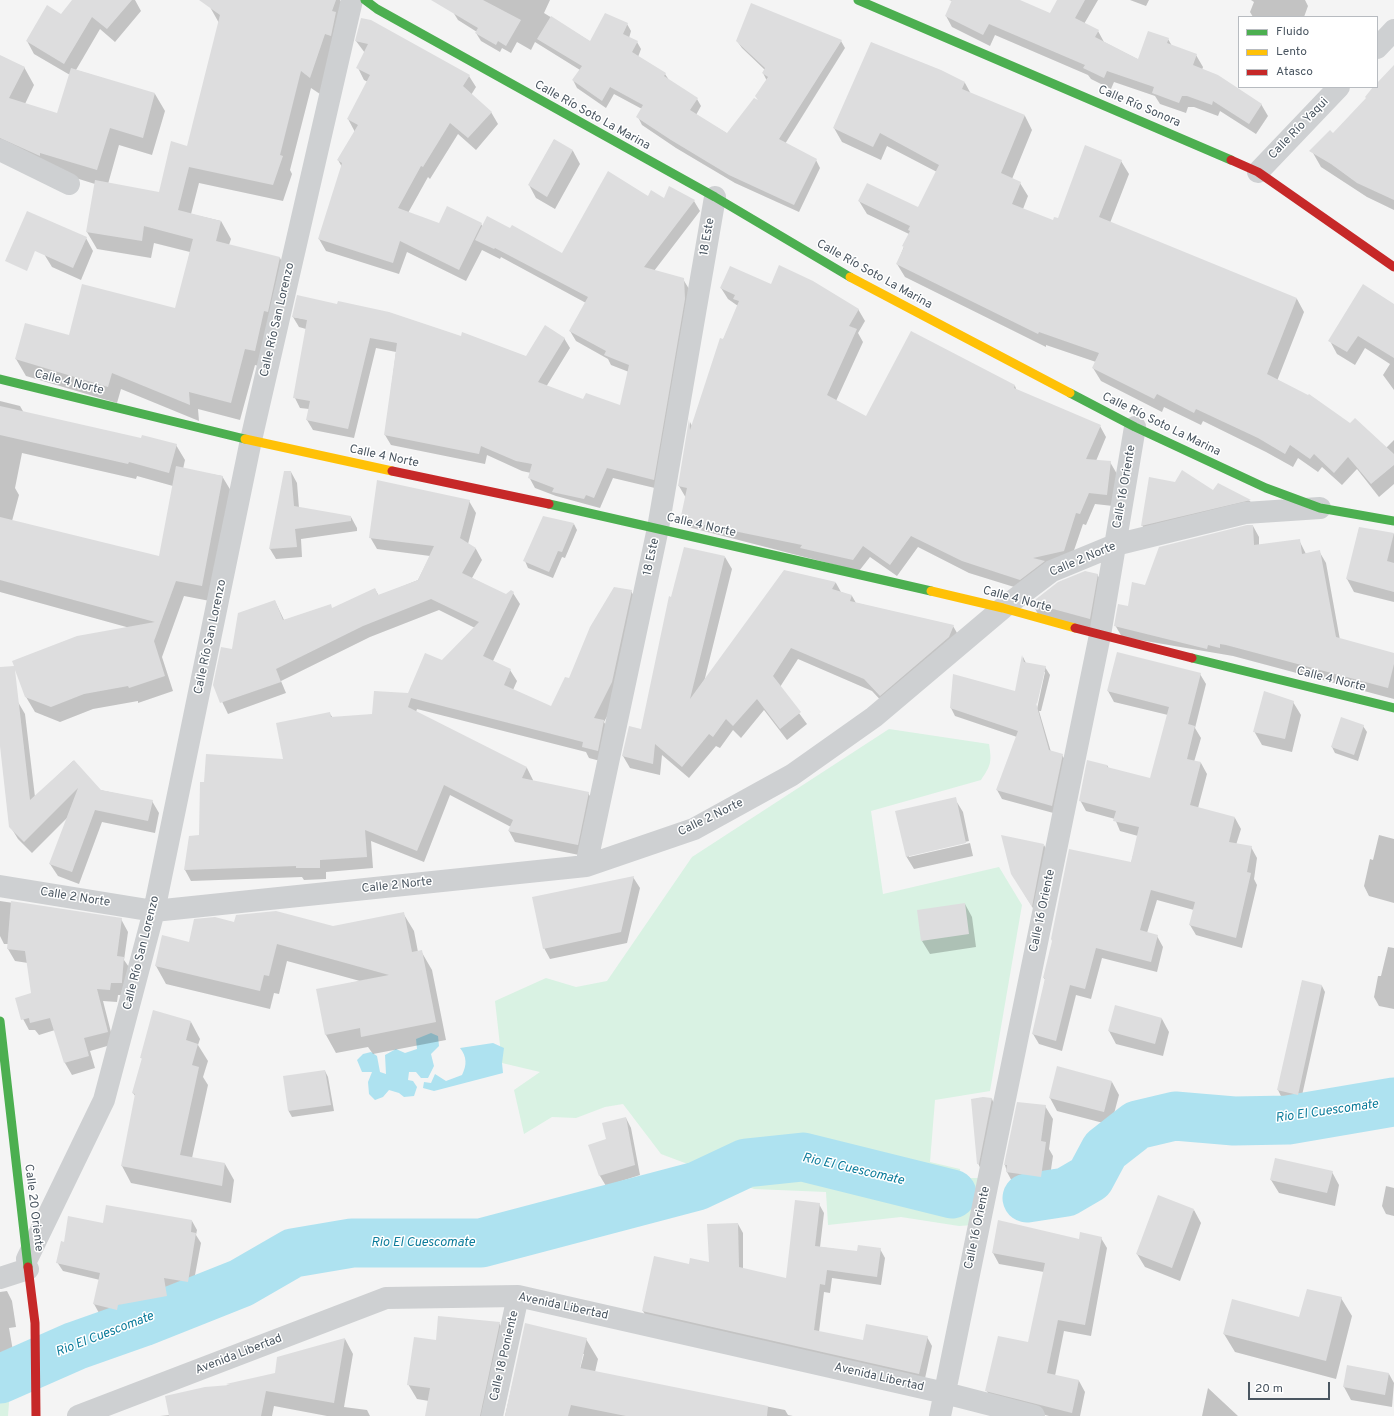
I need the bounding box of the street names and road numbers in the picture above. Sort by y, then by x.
street label: Calle Río Soto La Marina [532,78,652,154]
street label: Calle Río Sonora [1096,83,1182,131]
street label: Calle Río Yaqui [1266,95,1332,163]
street label: 18 Este [698,217,718,257]
street label: Calle Río Soto La Marina [814,237,934,313]
street label: Calle Río San Lorenzo [258,261,298,379]
street label: Calle 4 Norte [33,367,105,399]
street label: Calle Río Soto La Marina [1099,390,1223,460]
street label: Calle 4 Norte [348,443,420,471]
street label: Calle 16 Oriente [1111,444,1139,530]
street label: Calle 4 Norte [665,511,737,541]
street label: 18 Este [641,537,663,577]
street label: Calle 2 Norte [1048,540,1118,580]
street label: Calle Río San Lorenzo [192,578,230,696]
street label: Calle 4 Norte [981,584,1053,616]
street label: Calle 4 Norte [1295,664,1367,696]
street label: Calle 2 Norte [676,796,746,840]
street label: Calle 16 Oriente [1027,868,1059,954]
street label: Calle 2 Norte [361,875,433,897]
street label: Calle 2 Norte [39,885,111,911]
street label: Calle Río San Lorenzo [121,894,163,1012]
street label: Calle 20 Oriente [20,1163,46,1253]
street label: Calle 16 Oriente [962,1185,994,1271]
street label: Avenida Libertad [517,1290,609,1324]
street label: Calle 18 Poniente [488,1309,522,1403]
street label: Avenida Libertad [194,1332,284,1378]
street label: Avenida Libertad [833,1361,925,1395]

